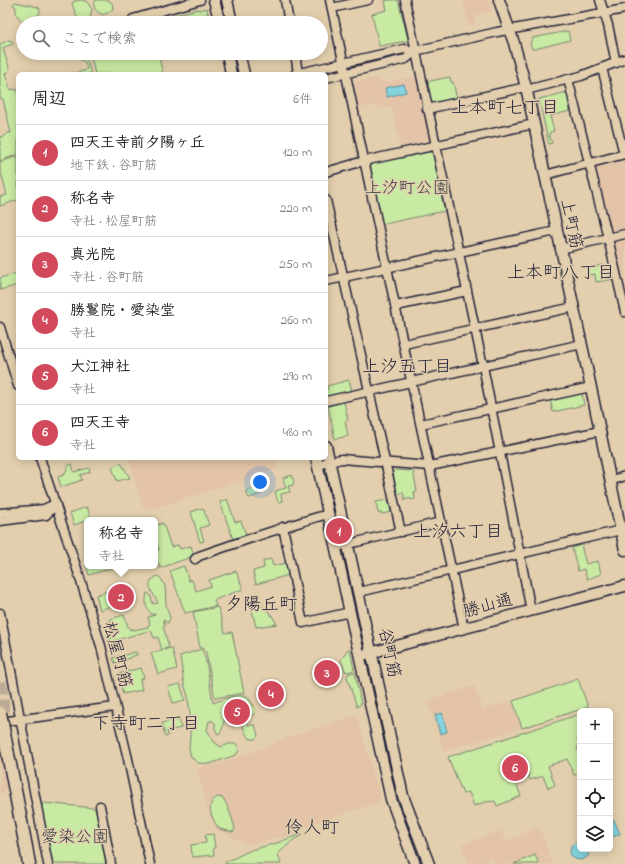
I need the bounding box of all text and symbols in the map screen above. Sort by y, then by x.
search box [16,16,328,60]
icon: search [30,27,52,49]
text: ここで検索 [62,28,137,50]
text: 周辺 [32,87,66,112]
text: 6件 [293,90,312,109]
district label: 上本町七丁目 [451,96,559,122]
text: 四天王寺前夕陽ヶ丘 [70,132,205,154]
text: 1 [43,143,47,162]
text: 120 m [282,143,312,162]
text: 地下鉄 · 谷町筋 [70,156,157,175]
park label: 上汐町公園 [365,176,450,201]
text: 称名寺 [70,188,115,210]
street label: 上町筋 [553,196,589,252]
text: 2 [42,199,48,218]
text: 220 m [280,199,312,218]
text: 寺社 · 松屋町筋 [70,212,157,231]
text: 真光院 [70,244,115,266]
text: 3 [42,255,48,274]
text: 250 m [279,255,312,274]
district label: 上本町八丁目 [507,261,615,287]
text: 寺社 · 谷町筋 [70,268,144,287]
text: 勝鬘院・愛染堂 [70,300,175,322]
text: 4 [42,311,48,330]
text: 260 m [281,311,312,330]
text: 寺社 [70,324,96,343]
district label: 上汐五丁目 [362,355,452,381]
text: 大江神社 [70,356,130,378]
text: 5 [41,367,49,386]
text: 290 m [283,367,312,386]
text: 寺社 [70,380,96,399]
text: 四天王寺 [70,412,130,434]
text: 6 [42,423,48,442]
text: 480 m [283,423,312,442]
text: 寺社 [70,436,96,455]
your location [250,472,270,492]
pin: 1 [326,516,352,546]
popup [84,517,158,569]
district label: 上汐六丁目 [413,520,503,546]
text: 称名寺 [98,523,144,545]
text: 寺社 [98,547,125,566]
pin: 2 [108,582,134,612]
street label: 勝山通 [460,587,516,625]
district label: 夕陽丘町 [225,593,297,619]
street label: 松屋町筋 [96,619,138,691]
street label: 谷町筋 [371,625,407,681]
pin: 3 [314,658,340,688]
pin: 4 [258,679,284,709]
pin: 5 [224,697,250,727]
map controls [577,708,613,852]
button: + [577,708,613,744]
district label: 下寺町二丁目 [92,712,200,738]
button: − [577,744,613,780]
pin: 6 [502,753,528,783]
button: locate [577,780,613,816]
district label: 伶人町 [285,816,339,842]
button: layers [577,816,613,852]
park label: 愛染公園 [41,825,109,850]

